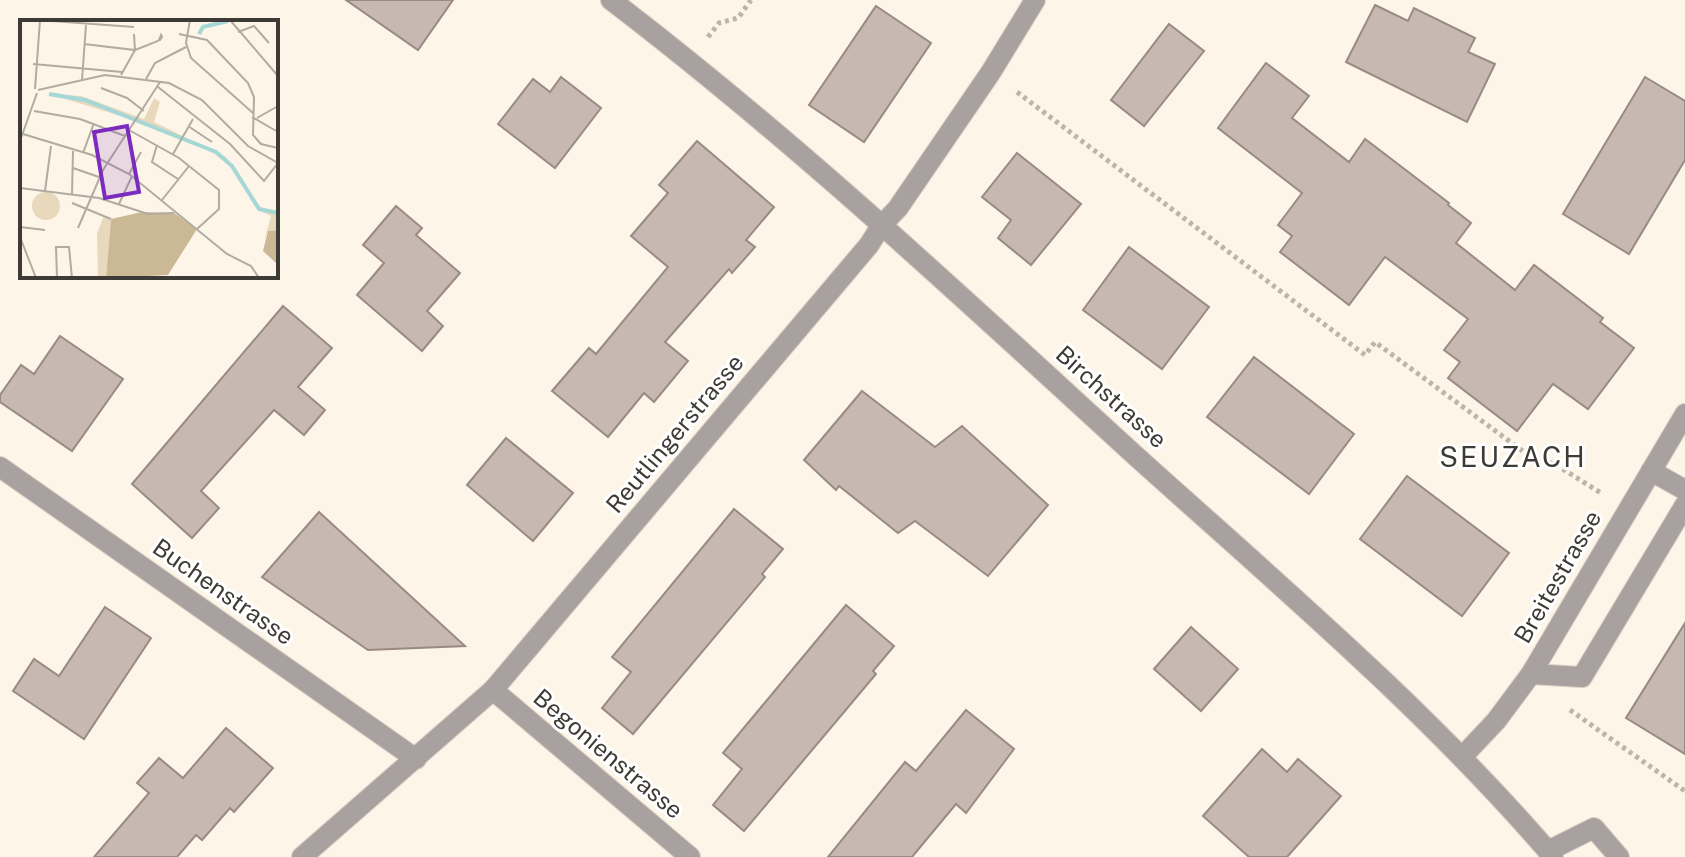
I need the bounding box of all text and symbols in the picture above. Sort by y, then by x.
inset map [20,20,278,278]
street label: Birchstrasse [1051,339,1173,453]
street label: Reutlingerstrasse [600,348,749,518]
district label: SEUZACH [1439,440,1587,473]
street label: Breitestrasse [1508,505,1606,648]
street label: Buchenstrasse [148,532,299,650]
street label: Begonienstrasse [528,683,689,824]

